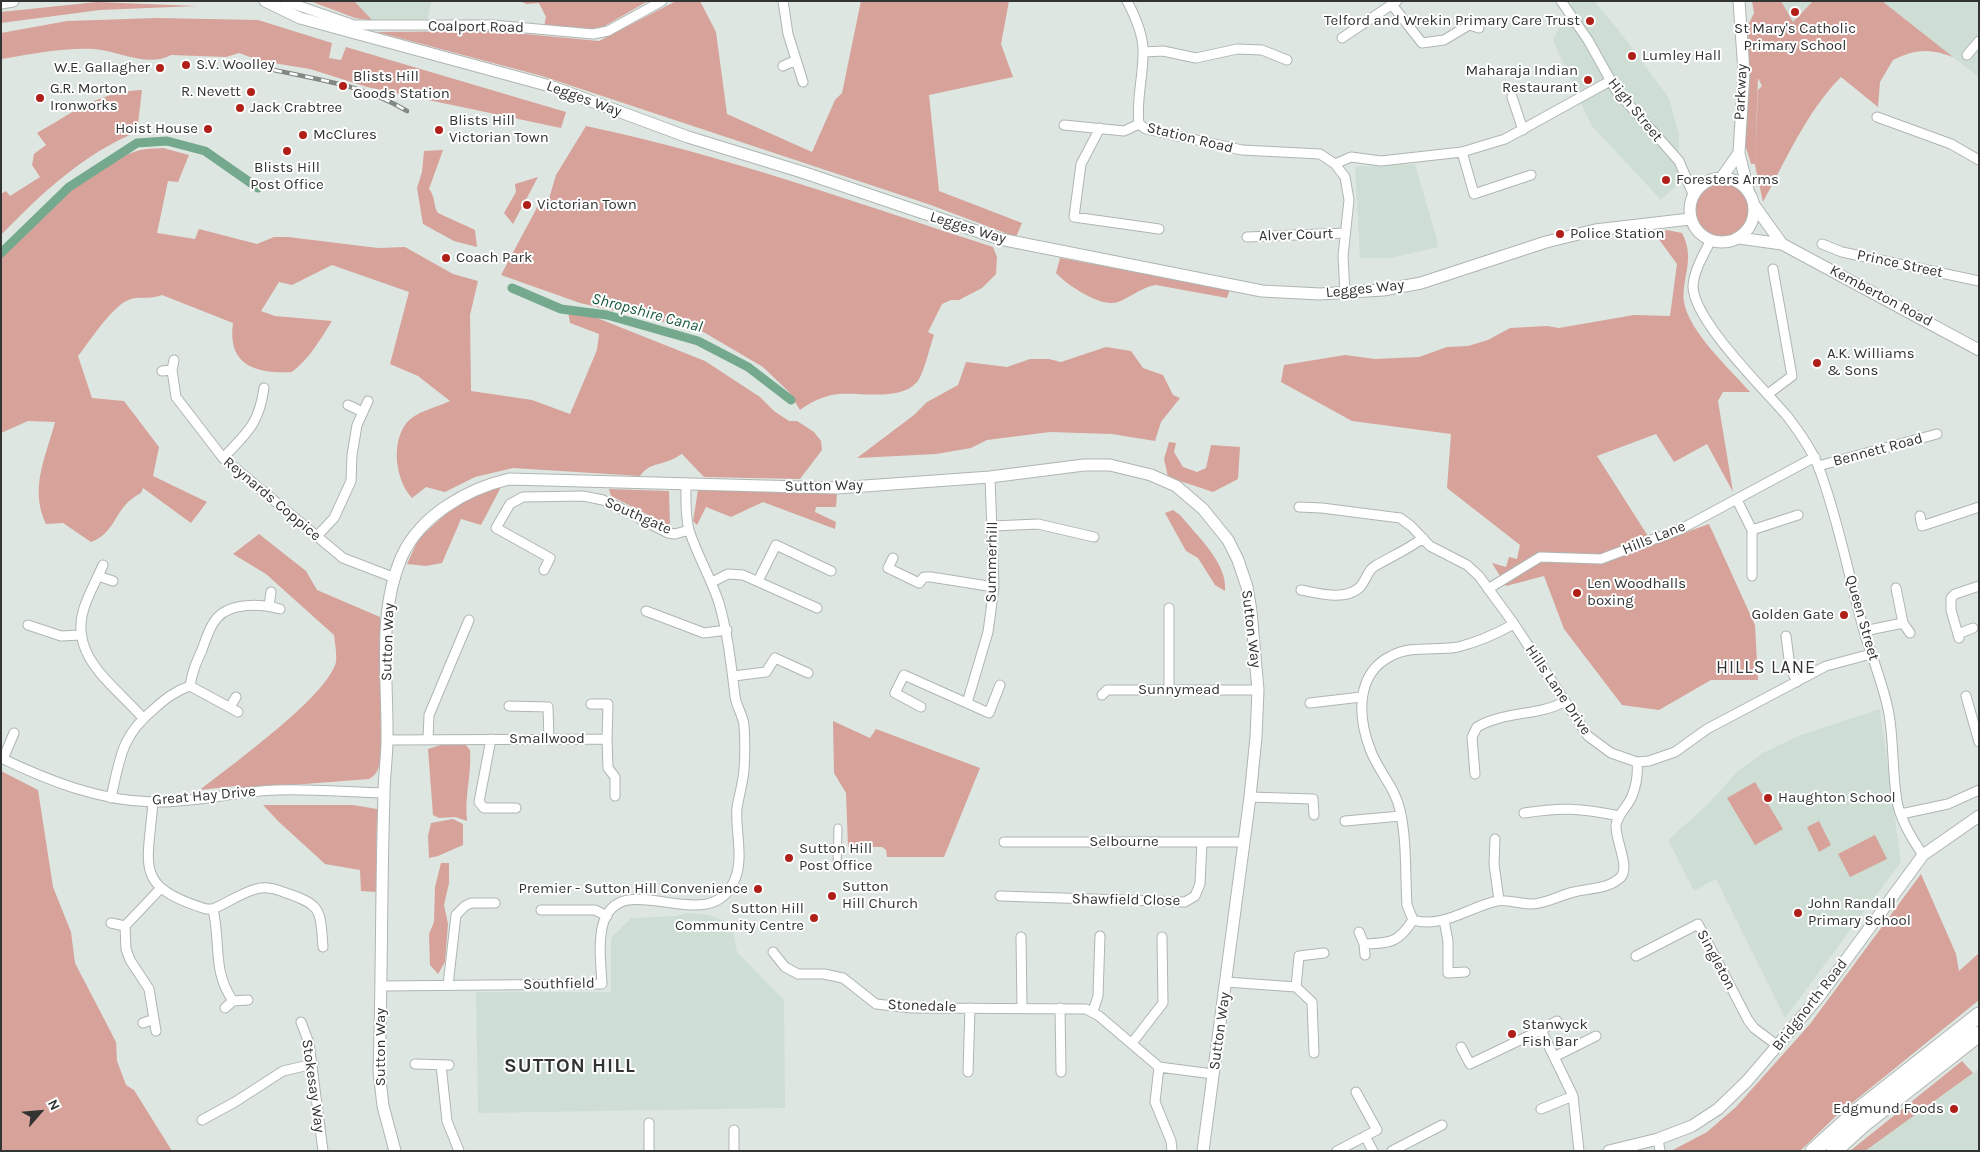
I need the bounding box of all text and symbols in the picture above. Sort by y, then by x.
marker: St Mary's Catholic Primary School [1789,6,1801,18]
place label: Telford and Wrekin Primary Care Trust [1324,12,1580,30]
marker: Telford and Wrekin Primary Care Trust [1584,15,1596,27]
street label: Coalport Road [428,17,524,37]
place label: St Mary's Catholic Primary School [1734,20,1856,55]
place label: Lumley Hall [1642,47,1721,65]
marker: Lumley Hall [1626,50,1638,62]
place label: S.V. Woolley [196,56,275,74]
place label: W.E. Gallagher [54,59,150,77]
marker: S.V. Woolley [180,59,192,71]
marker: W.E. Gallagher [154,62,166,74]
place label: Maharaja Indian Restaurant [1466,62,1578,97]
street label: Parkway [1731,63,1751,121]
place label: Blists Hill Goods Station [353,68,450,103]
marker: Maharaja Indian Restaurant [1582,74,1594,86]
street label: High Street [1604,75,1666,145]
street label: Legges Way [544,77,624,121]
place label: G.R. Morton Ironworks [50,80,127,115]
marker: Blists Hill Goods Station [337,80,349,92]
place label: R. Nevett [181,83,241,101]
marker: R. Nevett [245,86,257,98]
marker: G.R. Morton Ironworks [34,92,46,104]
place label: Jack Crabtree [250,99,342,117]
marker: Jack Crabtree [234,102,246,114]
place label: Blists Hill Victorian Town [449,112,549,147]
street label: Station Road [1145,119,1235,157]
place label: Hoist House [115,120,198,138]
marker: Hoist House [202,123,214,135]
marker: Blists Hill Victorian Town [433,124,445,136]
place label: McClures [313,126,377,144]
marker: McClures [297,129,309,141]
marker: Blists Hill Post Office [281,145,293,157]
place label: Blists Hill Post Office [250,159,324,194]
place label: Foresters Arms [1676,171,1779,189]
marker: Foresters Arms [1660,174,1672,186]
place label: Victorian Town [537,196,637,214]
marker: Victorian Town [521,199,533,211]
street label: Legges Way [928,208,1008,248]
street label: Alver Court [1258,225,1334,245]
place label: Police Station [1570,225,1664,243]
marker: Police Station [1554,228,1566,240]
street label: Prince Street [1855,246,1945,282]
place label: Coach Park [456,249,532,267]
marker: Coach Park [440,252,452,264]
street label: Kemberton Road [1827,261,1935,331]
street label: Legges Way [1325,276,1405,302]
water label: Shropshire Canal [590,289,704,337]
place label: A.K. Williams & Sons [1827,345,1915,380]
marker: A.K. Williams & Sons [1811,357,1823,369]
street label: Bennett Road [1831,429,1925,471]
street label: Reynards Coppice [220,453,324,545]
street label: Sutton Way [785,476,863,496]
street label: Southgate [602,493,674,539]
street label: Hills Lane [1620,517,1688,559]
street label: Summerhill [982,521,1002,603]
street label: Queen Street [1841,573,1883,663]
place label: Len Woodhalls boxing [1587,575,1686,610]
marker: Len Woodhalls boxing [1571,587,1583,599]
street label: Sutton Way [1237,589,1265,669]
street label: Sutton Way [378,603,398,681]
place label: Golden Gate [1751,606,1834,624]
marker: Golden Gate [1838,609,1850,621]
street label: Hills Lane Drive [1521,641,1595,739]
district label: HILLS LANE [1715,657,1817,679]
street label: Sunnymead [1138,681,1220,699]
street label: Smallwood [509,730,585,748]
street label: Great Hay Drive [151,782,257,810]
place label: Haughton School [1778,789,1896,807]
marker: Haughton School [1762,792,1774,804]
street label: Selbourne [1089,833,1159,851]
place label: Sutton Hill Post Office [799,840,872,875]
marker: Sutton Hill Post Office [783,852,795,864]
place label: Sutton Hill Church [842,878,918,913]
place label: Premier - Sutton Hill Convenience [518,880,748,898]
marker: Premier - Sutton Hill Convenience [752,883,764,895]
marker: Sutton Hill Church [826,890,838,902]
street label: Shawfield Close [1072,890,1180,910]
place label: John Randall Primary School [1808,895,1911,930]
place label: Sutton Hill Community Centre [675,900,804,935]
marker: John Randall Primary School [1792,907,1804,919]
marker: Sutton Hill Community Centre [808,912,820,924]
street label: Singleton [1693,927,1739,993]
street label: Bridgnorth Road [1768,955,1852,1055]
street label: Southfield [523,974,595,994]
street label: Sutton Way [1206,991,1234,1071]
street label: Stonedale [887,996,957,1016]
street label: Sutton Way [372,1008,390,1086]
place label: Stanwyck Fish Bar [1522,1016,1588,1051]
marker: Stanwyck Fish Bar [1506,1028,1518,1040]
street label: Stokesay Way [298,1038,328,1134]
district label: SUTTON HILL [503,1054,637,1078]
north arrow [15,1087,65,1137]
text: N [44,1097,64,1113]
place label: Edgmund Foods [1833,1100,1944,1118]
marker: Edgmund Foods [1948,1103,1960,1115]

